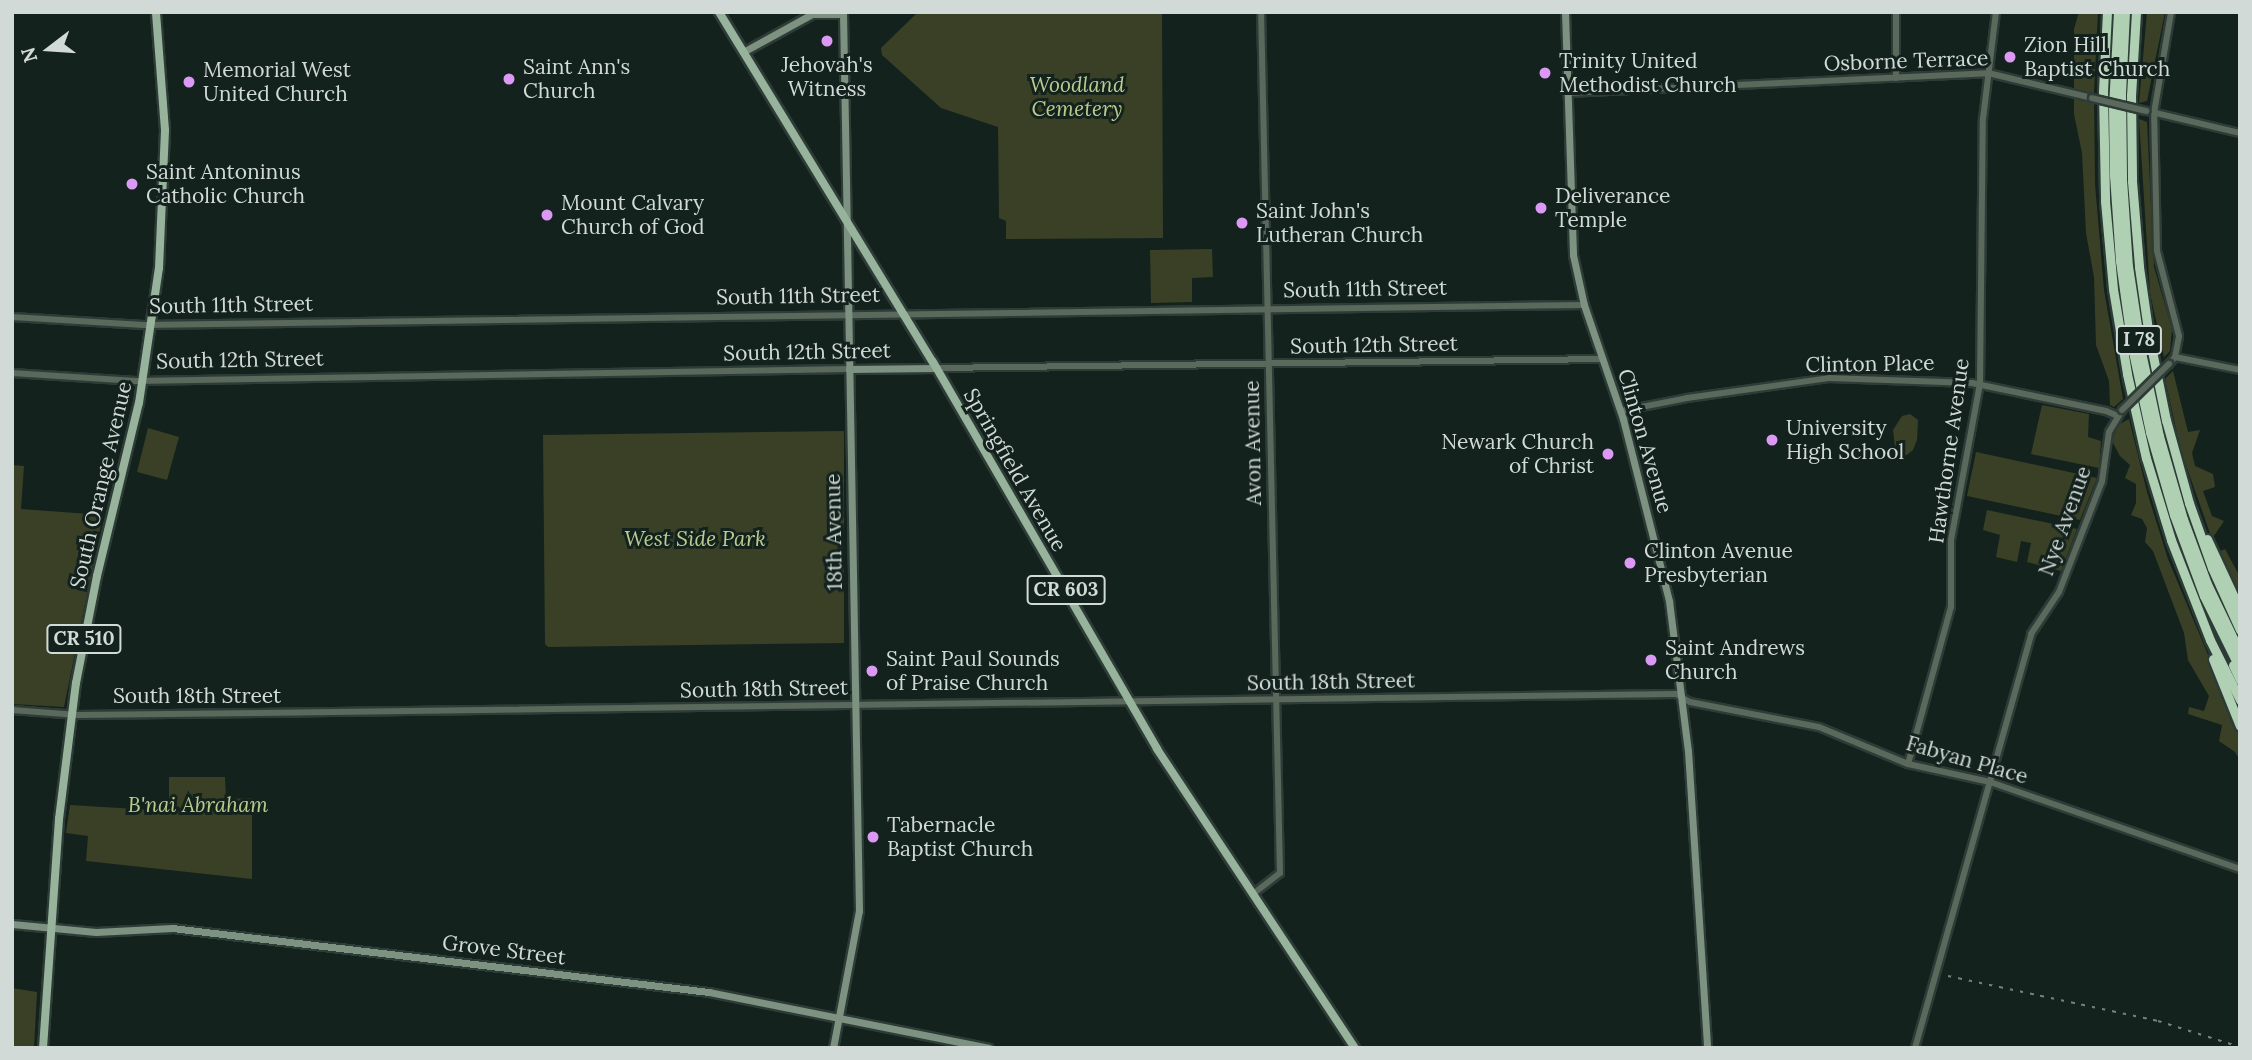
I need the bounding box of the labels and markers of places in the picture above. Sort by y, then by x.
place label: Zion Hill Baptist Church [2024,32,2170,82]
marker: Jehovah's Witness [819,33,835,49]
place label: Trinity United Methodist Church [1559,48,1737,98]
marker: Zion Hill Baptist Church [2002,49,2018,65]
place label: Jehovah's Witness [781,52,873,102]
place label: Saint Ann's Church [523,54,630,104]
place label: Memorial West United Church [203,57,351,107]
marker: Trinity United Methodist Church [1537,65,1553,81]
marker: Saint Ann's Church [501,71,517,87]
marker: Memorial West United Church [181,74,197,90]
place label: Saint Antoninus Catholic Church [146,159,305,209]
marker: Saint Antoninus Catholic Church [124,176,140,192]
place label: Deliverance Temple [1555,183,1670,233]
place label: Mount Calvary Church of God [561,190,705,240]
place label: Saint John's Lutheran Church [1256,198,1423,248]
marker: Deliverance Temple [1533,200,1549,216]
marker: Mount Calvary Church of God [539,207,555,223]
marker: Saint John's Lutheran Church [1234,215,1250,231]
place label: University High School [1786,415,1904,465]
place label: Newark Church of Christ [1441,429,1594,479]
marker: University High School [1764,432,1780,448]
marker: Newark Church of Christ [1600,446,1616,462]
place label: Clinton Avenue Presbyterian [1644,538,1793,588]
marker: Clinton Avenue Presbyterian [1622,555,1638,571]
place label: Saint Andrews Church [1665,635,1805,685]
place label: Saint Paul Sounds of Praise Church [886,646,1060,696]
marker: Saint Andrews Church [1643,652,1659,668]
marker: Saint Paul Sounds of Praise Church [864,663,880,679]
place label: Tabernacle Baptist Church [887,812,1033,862]
marker: Tabernacle Baptist Church [865,829,881,845]

